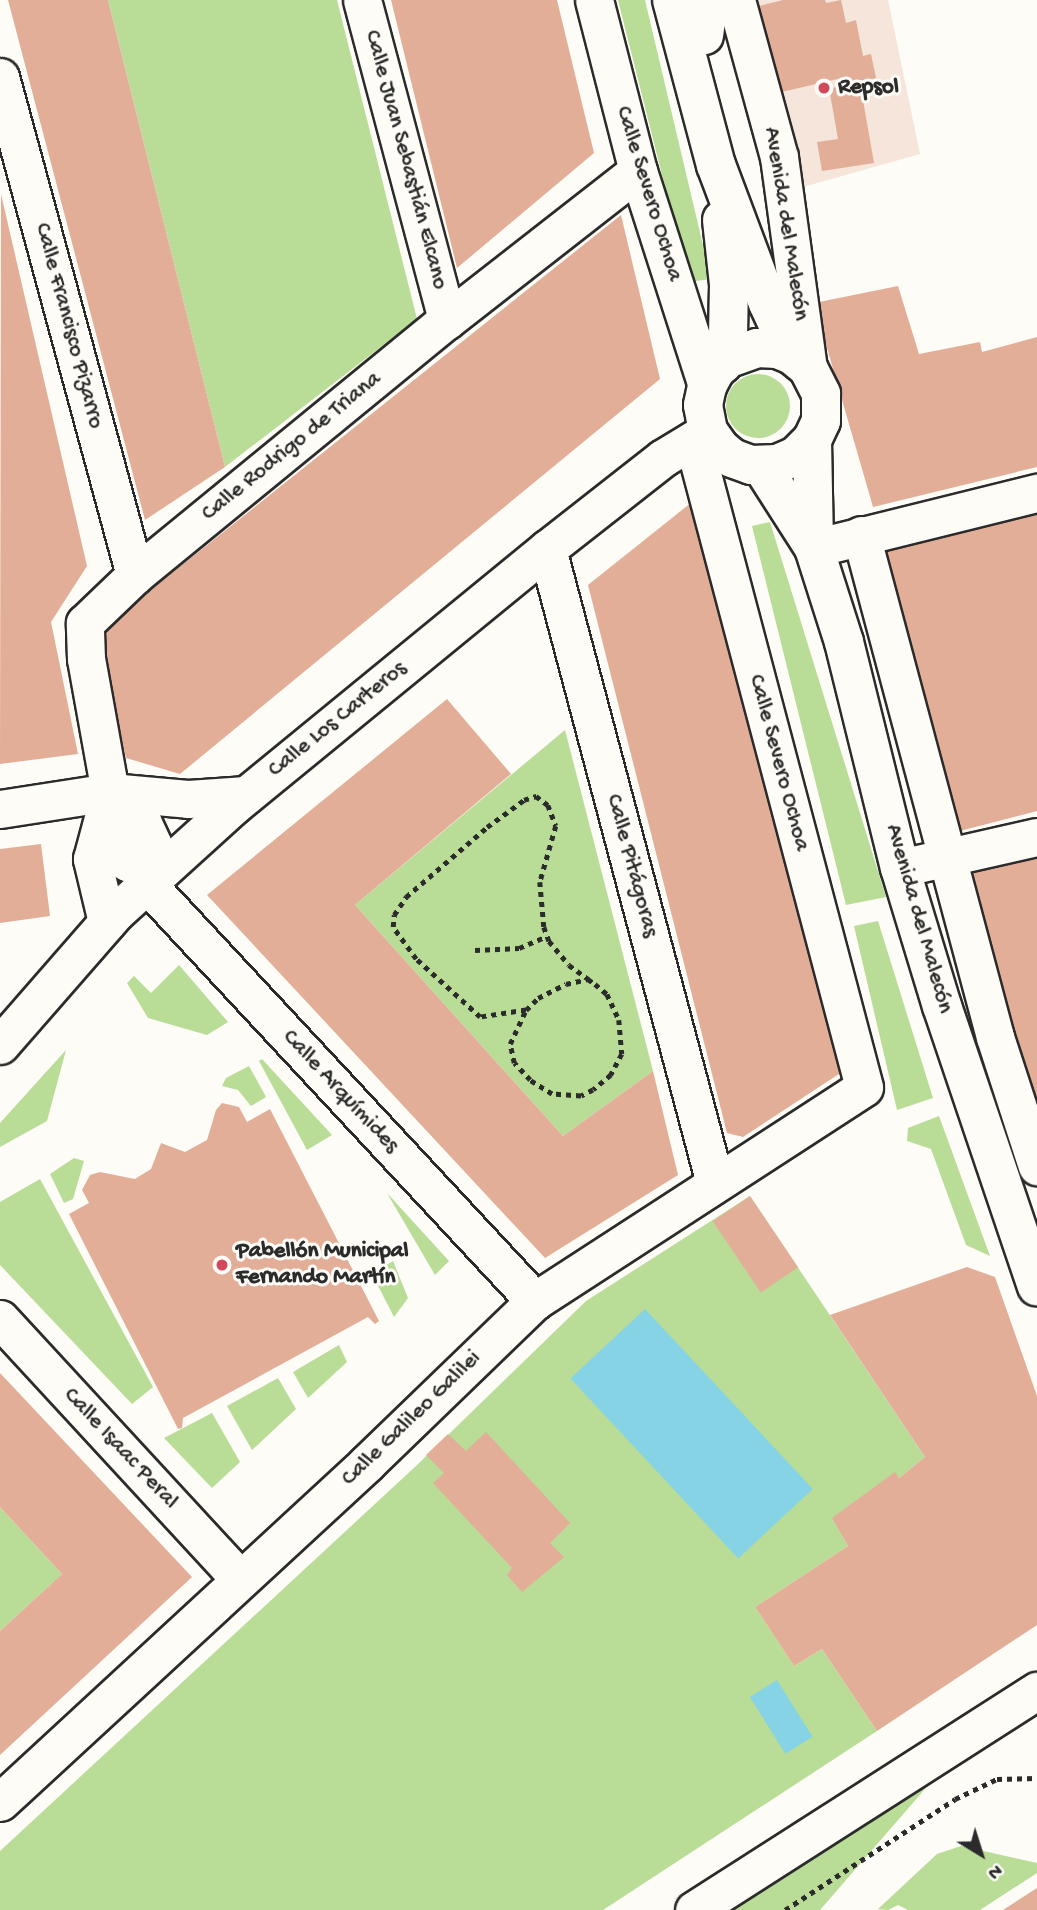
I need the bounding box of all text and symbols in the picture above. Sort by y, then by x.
street label: Calle Juan Sebastián Elcano [357,27,453,293]
place label: Repsol [838,74,899,102]
marker: Repsol [816,80,832,96]
street label: Calle Severo Ochoa [608,103,688,285]
street label: Avenida del Malecón [756,125,814,323]
street label: Calle Francisco Pizarro [27,220,109,432]
street label: Calle Rodrigo de Triana [197,366,387,528]
street label: Calle Los Carteros [263,656,413,784]
street label: Calle Severo Ochoa [741,672,815,854]
street label: Calle Pitágoras [599,791,663,941]
street label: Avenida del Malecón [878,821,958,1017]
street label: Calle Arquímides [276,1024,404,1160]
place label: Pabellón Municipal Fernando Martín [236,1238,409,1292]
marker: Pabellón Municipal Fernando Martín [214,1257,230,1273]
street label: Calle Galileo Galilei [336,1345,488,1493]
street label: Calle Isaac Peral [57,1383,183,1515]
north arrow [946,1819,1016,1889]
text: N [982,1858,1006,1884]

